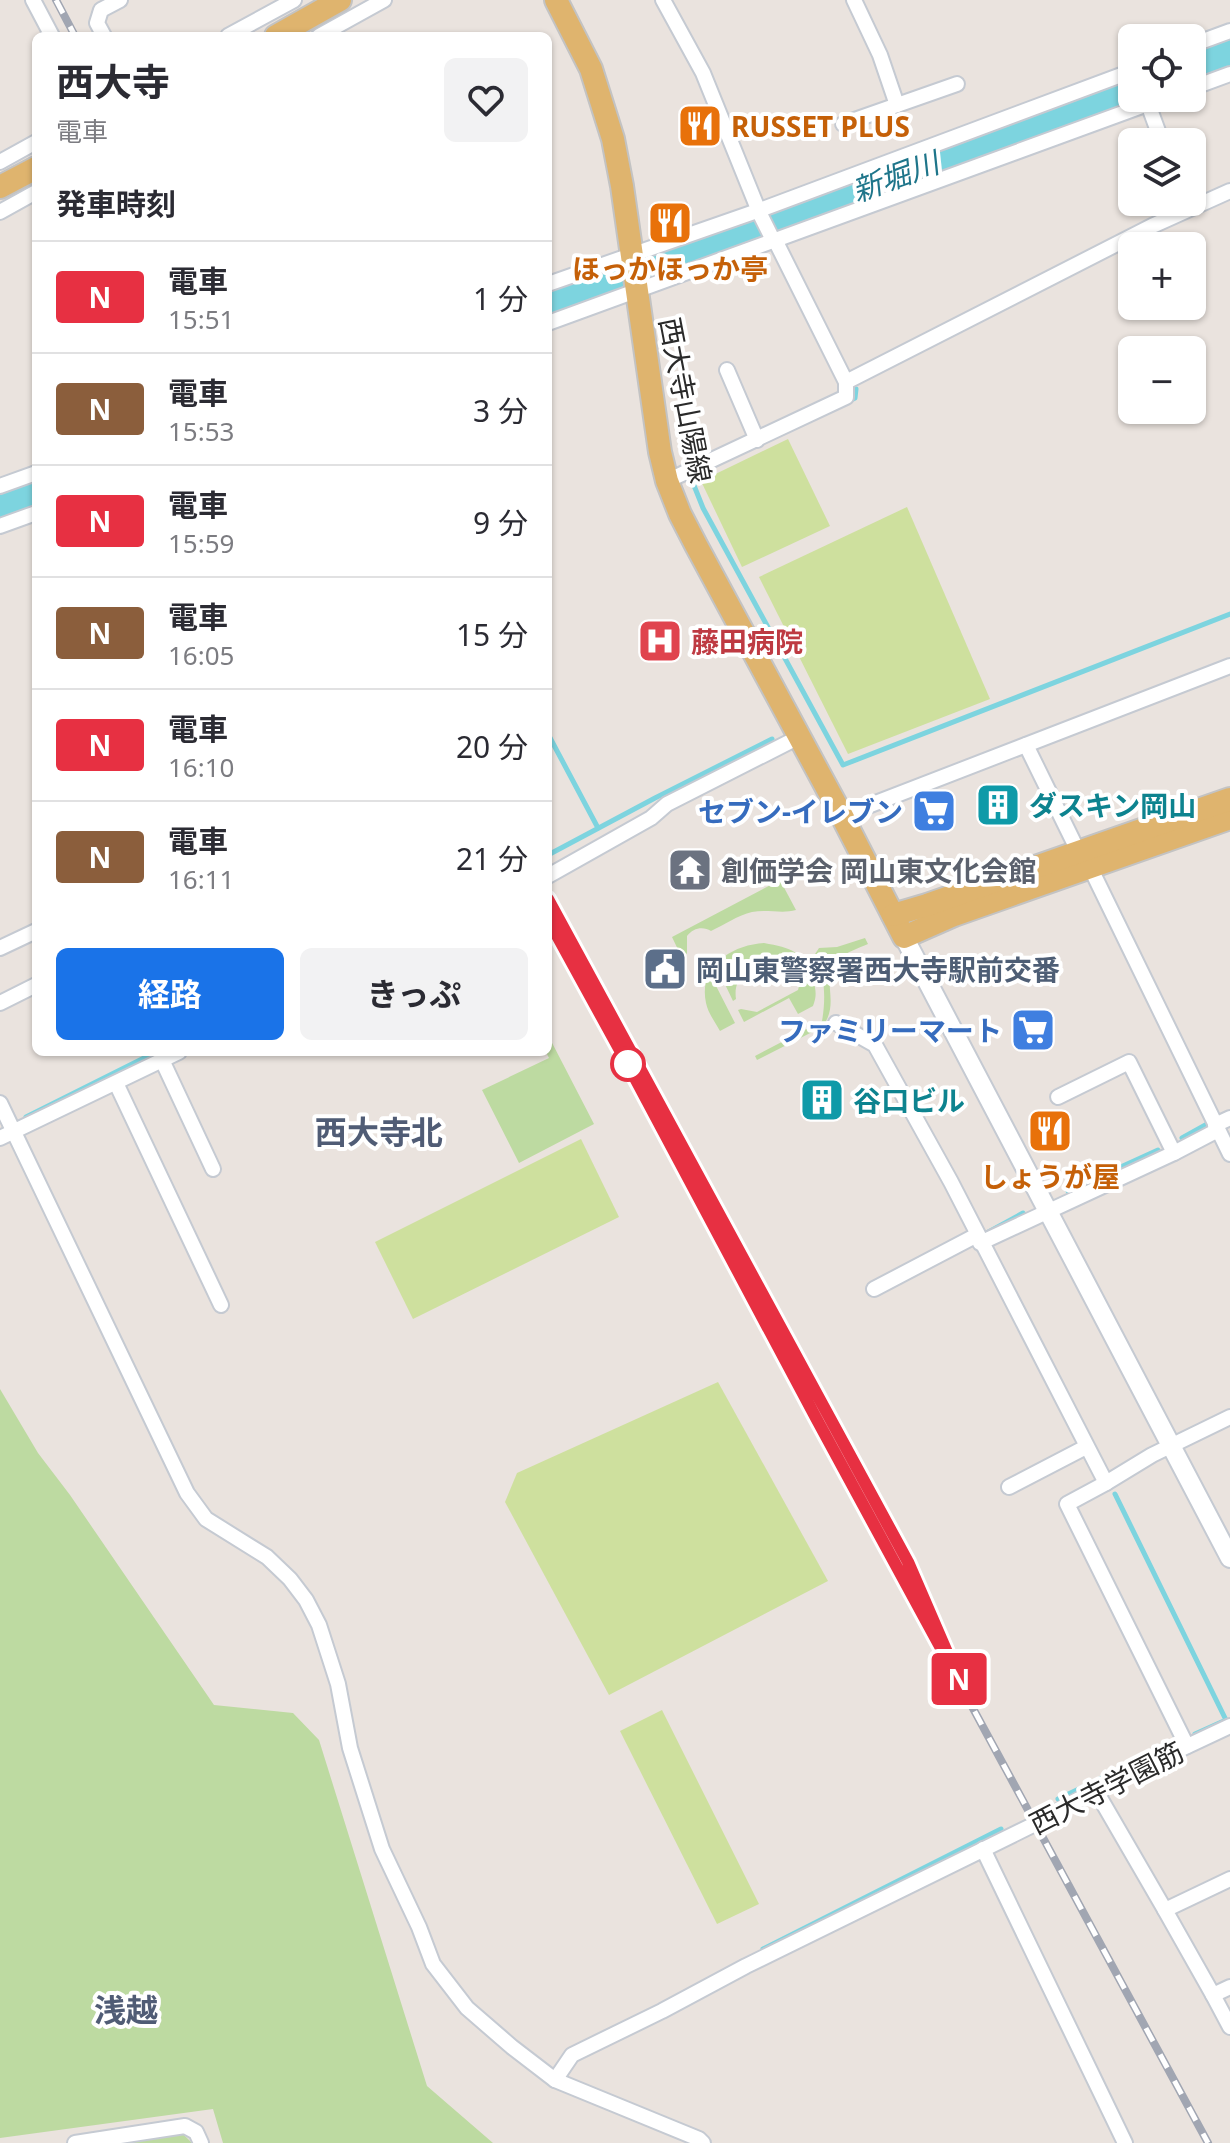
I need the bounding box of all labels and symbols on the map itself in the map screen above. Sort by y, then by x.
restaurant icon: RUSSET PLUS [676,102,724,150]
place label: RUSSET PLUS [731,107,910,145]
water label: 新堀川 [846,140,947,211]
restaurant icon: ほっかほっか亭 [646,199,694,247]
place label: ほっかほっか亭 [572,249,768,287]
street label: 西大寺山陽線 [651,314,721,486]
hospital icon: 藤田病院 [636,617,684,665]
place label: 藤田病院 [691,622,803,660]
building icon: ダスキン岡山 [974,781,1022,829]
place label: ダスキン岡山 [1029,786,1196,824]
supermarket icon: セブン-イレブン [910,787,958,835]
place label: セブン-イレブン [698,792,903,830]
temple icon: 創価学会 岡山東文化会館 [666,846,714,894]
place label: 創価学会 岡山東文化会館 [721,851,1036,889]
public building icon: 岡山東警察署西大寺駅前交番 [641,945,689,993]
place label: 岡山東警察署西大寺駅前交番 [696,950,1060,988]
supermarket icon: ファミリーマート [1009,1006,1057,1054]
place label: ファミリーマート [778,1011,1002,1049]
unlabelled marker [611,1047,645,1081]
building icon: 谷口ビル [798,1076,846,1124]
place label: 谷口ビル [853,1081,965,1119]
restaurant icon: しょうが屋 [1026,1107,1074,1155]
district label: 西大寺北 [315,1110,443,1153]
place label: しょうが屋 [980,1157,1120,1195]
line badge: N [933,1653,985,1705]
street label: 西大寺学園筋 [1023,1732,1189,1842]
district label: 浅越 [94,1988,158,2031]

